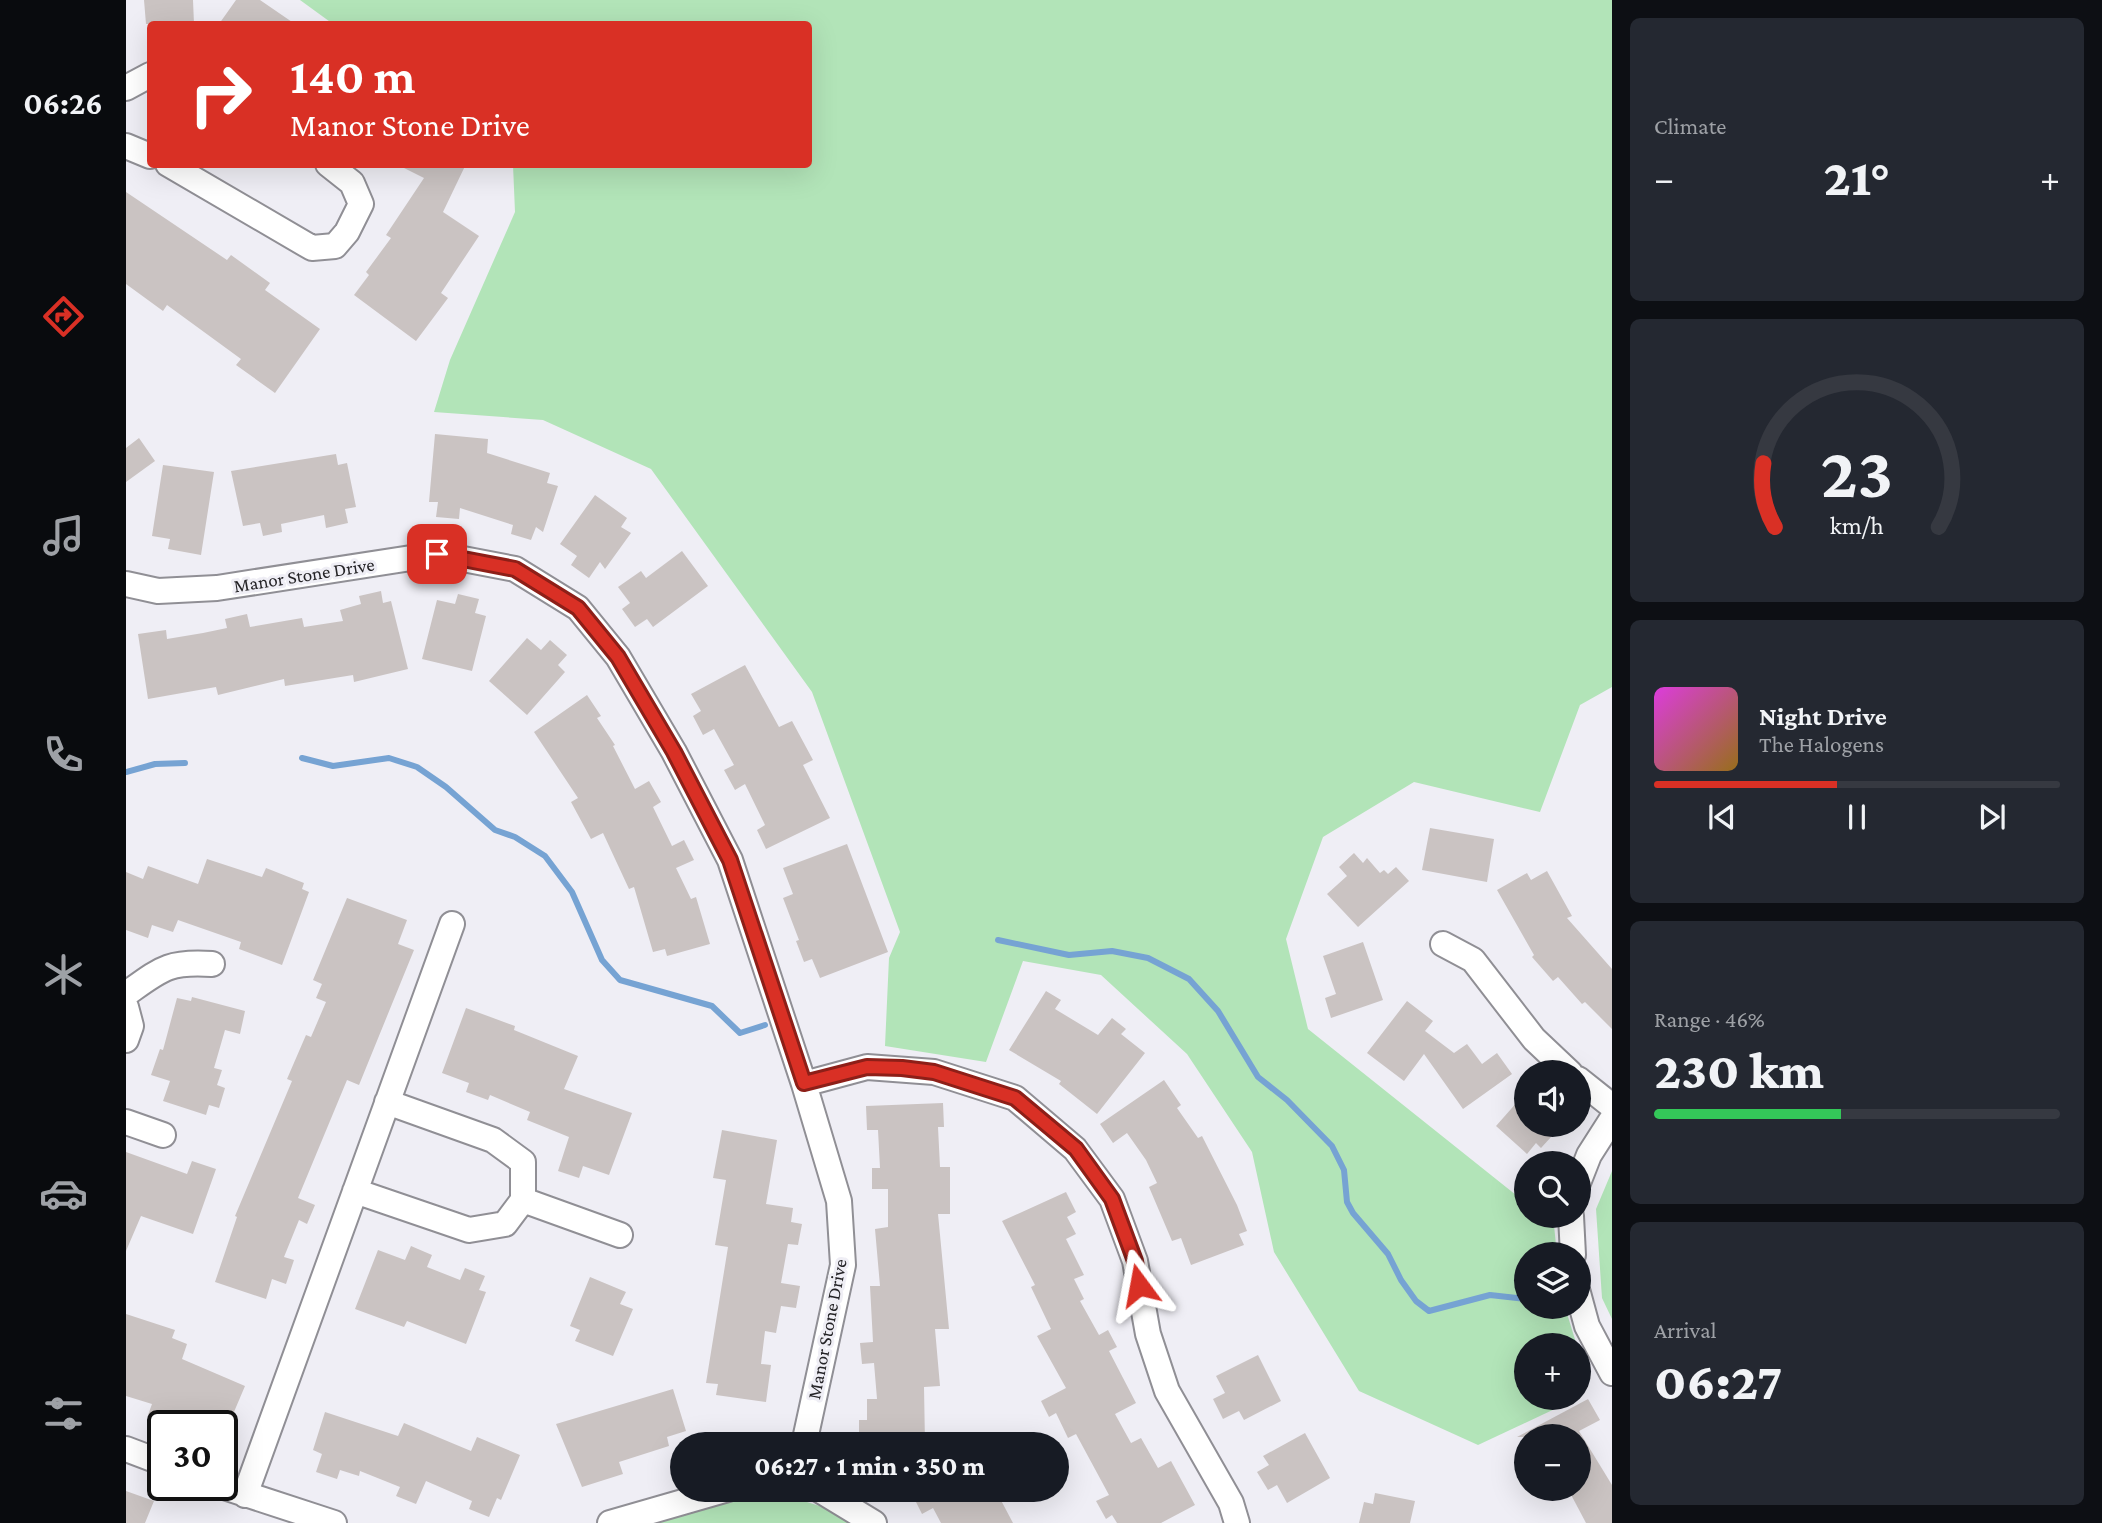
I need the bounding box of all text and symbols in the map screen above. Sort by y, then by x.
icon: right [175,49,266,140]
text: 140 m [290,49,415,104]
text: 06:26 [23,85,103,121]
text: Manor Stone Drive [290,107,530,143]
text: Climate [1654,113,1726,139]
text: 21° [1824,148,1890,206]
text: − [1654,157,1674,199]
text: + [2040,157,2060,199]
icon: directions [39,292,88,341]
text: 23 [1821,432,1893,513]
icon: music [39,511,88,560]
text: km/h [1830,511,1884,538]
pin [407,524,467,584]
icon: arrive [418,535,456,573]
street label: Manor Stone Drive [232,553,376,597]
text: Night Drive [1759,702,1887,731]
icon: phone [39,730,88,779]
text: The Halogens [1759,731,1884,757]
icon: previous [1703,798,1741,836]
icon: pause [1838,798,1876,836]
icon: next [1973,798,2011,836]
icon: climate [39,950,88,999]
text: Range · 46% [1654,1006,1765,1032]
text: 230 km [1654,1041,1824,1099]
map controls [1514,1060,1591,1501]
button: sound [1514,1060,1591,1137]
button: search [1514,1151,1591,1228]
icon: car [39,1169,88,1218]
button: layers [1514,1242,1591,1319]
position arrow [1102,1248,1176,1322]
street label: Manor Stone Drive [803,1257,851,1401]
text: Arrival [1654,1317,1717,1343]
button: + [1514,1333,1591,1410]
text: 06:27 [1654,1352,1783,1410]
icon: filters [39,1389,88,1438]
speed limit sign: 30 [147,1410,238,1501]
button: − [1514,1424,1591,1501]
text: 06:27 · 1 min · 350 m [754,1452,985,1481]

